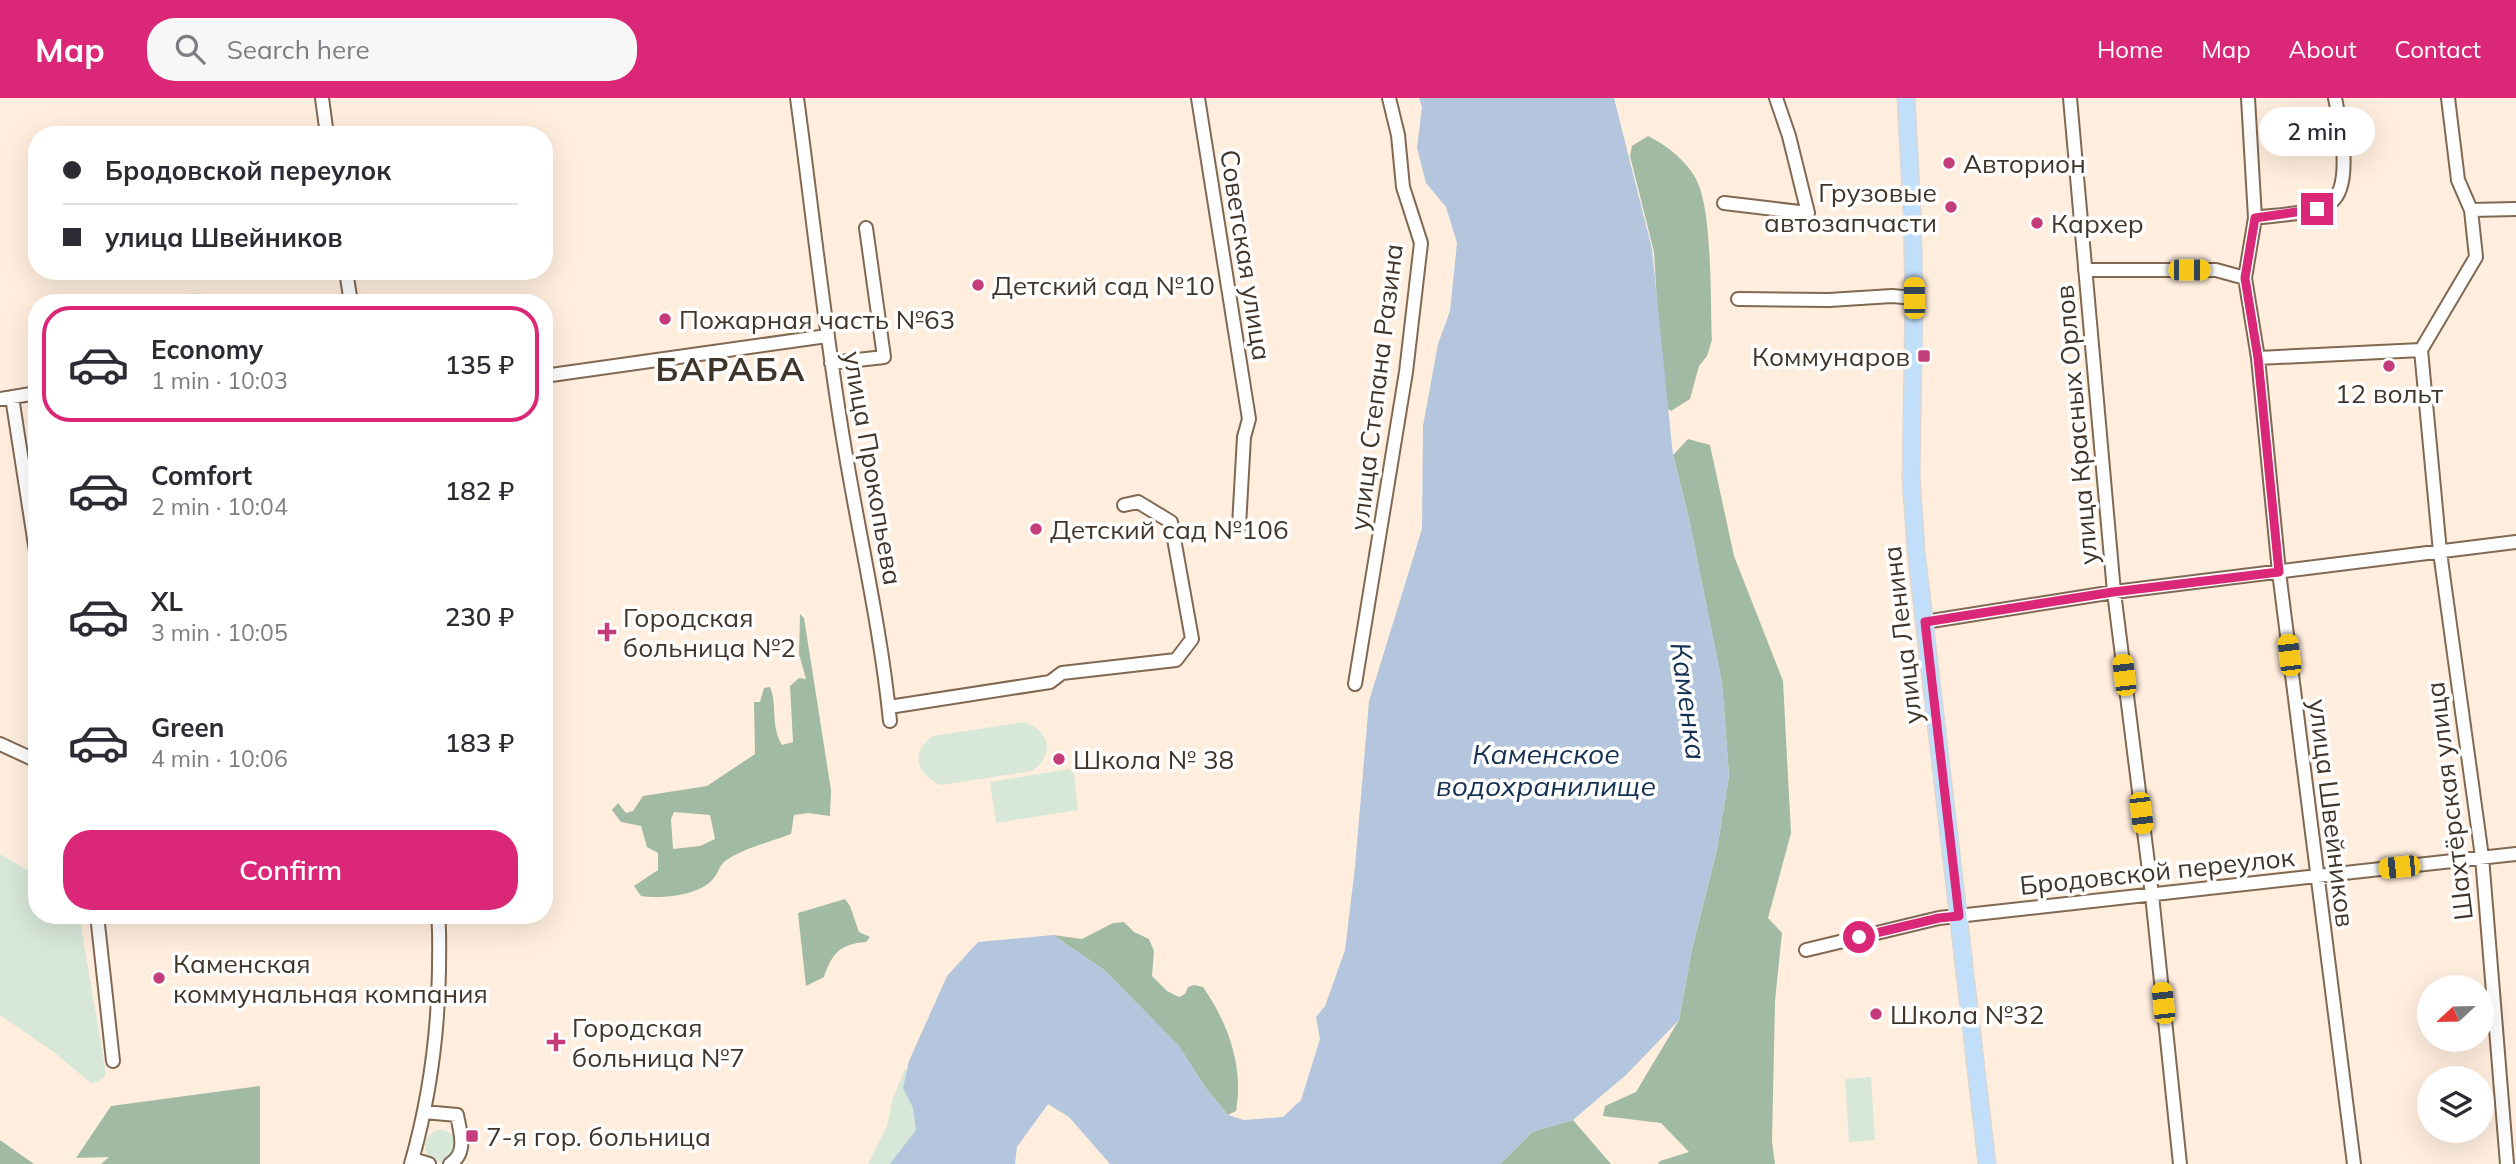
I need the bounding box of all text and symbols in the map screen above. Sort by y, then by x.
search box [147,18,637,81]
text: Map [35,29,105,70]
icon: search [171,30,209,68]
text: Search here [227,33,370,66]
text: Home [2097,34,2163,64]
text: Map [2201,34,2251,64]
text: About [2289,34,2357,64]
text: Contact [2395,34,2481,64]
callout: 2 min [2259,108,2375,156]
text: 2 min [2287,117,2347,146]
street label: Советская улица [1213,147,1279,363]
place label: Авторион [1963,147,2086,180]
text: Бродовской переулок [105,154,391,187]
marker: Авторион [1941,155,1957,171]
place label: Грузовые автозапчасти [1764,176,1937,239]
route end [2301,193,2333,225]
marker: Грузовые автозапчасти [1943,199,1959,215]
place label: Кархер [2051,207,2144,240]
marker: Кархер [2029,215,2045,231]
text: улица Швейников [105,221,343,254]
street label: улица Степана Разина [1342,242,1410,532]
car [2169,260,2211,281]
place label: Детский сад №10 [992,269,1215,302]
marker: Детский сад №10 [970,277,986,293]
car [1904,277,1925,319]
street label: улица Красных Орлов [2047,284,2105,566]
place label: Пожарная часть №63 [679,303,955,336]
marker: Пожарная часть №63 [657,311,673,327]
icon: car [67,333,130,396]
text: Economy [151,333,263,366]
place label: Коммунаров [1752,340,1910,373]
text: 135 ₽ [445,348,514,381]
district label: БАРАБА [655,348,807,389]
street label: улица Прокопьева [836,348,910,588]
marker: Коммунаров [1916,348,1932,364]
marker: 12 вольт [2381,358,2397,374]
text: 1 min · 10:03 [151,366,288,395]
place label: 12 вольт [2335,377,2443,410]
icon: car [67,459,130,522]
text: Comfort [151,459,252,492]
text: 182 ₽ [445,474,514,507]
text: 2 min · 10:04 [151,492,288,521]
place label: Детский сад №106 [1050,513,1289,546]
marker: Детский сад №106 [1028,521,1044,537]
street label: улица Ленина [1875,544,1929,726]
icon: car [67,585,130,648]
text: XL [151,585,183,618]
text: 230 ₽ [445,600,514,633]
place label: Городская больница №2 [623,601,796,664]
text: 3 min · 10:05 [151,618,288,647]
marker: Городская больница №2 [597,622,617,642]
car [2277,633,2302,677]
water label: Каменка [1663,640,1715,762]
car [2112,653,2137,697]
street label: Шахтёрская улица [2418,680,2480,922]
street label: улица Швейников [2302,697,2362,929]
icon: car [67,711,130,774]
text: Green [151,711,224,744]
text: 183 ₽ [445,726,514,759]
water label: Каменское водохранилище [1436,736,1656,803]
place label: Школа № 38 [1073,743,1234,776]
text: 4 min · 10:06 [151,744,288,773]
marker: Школа № 38 [1051,751,1067,767]
car [2129,791,2154,835]
button: Confirm [63,830,518,910]
street label: Бродовской переулок [2018,840,2296,902]
car [2378,854,2421,880]
route start [1843,921,1875,953]
place label: Каменская коммунальная компания [173,947,488,1010]
marker: Каменская коммунальная компания [151,970,167,986]
north arrow [2417,975,2494,1052]
map controls [2417,975,2494,1143]
car [2151,981,2176,1025]
place label: Школа №32 [1890,998,2044,1031]
marker: Школа №32 [1868,1006,1884,1022]
place label: Городская больница №7 [572,1011,745,1074]
marker: Городская больница №7 [546,1032,566,1052]
button: layers [2417,1066,2494,1143]
place label: 7-я гор. больница [486,1120,711,1153]
marker: 7-я гор. больница [464,1128,480,1144]

